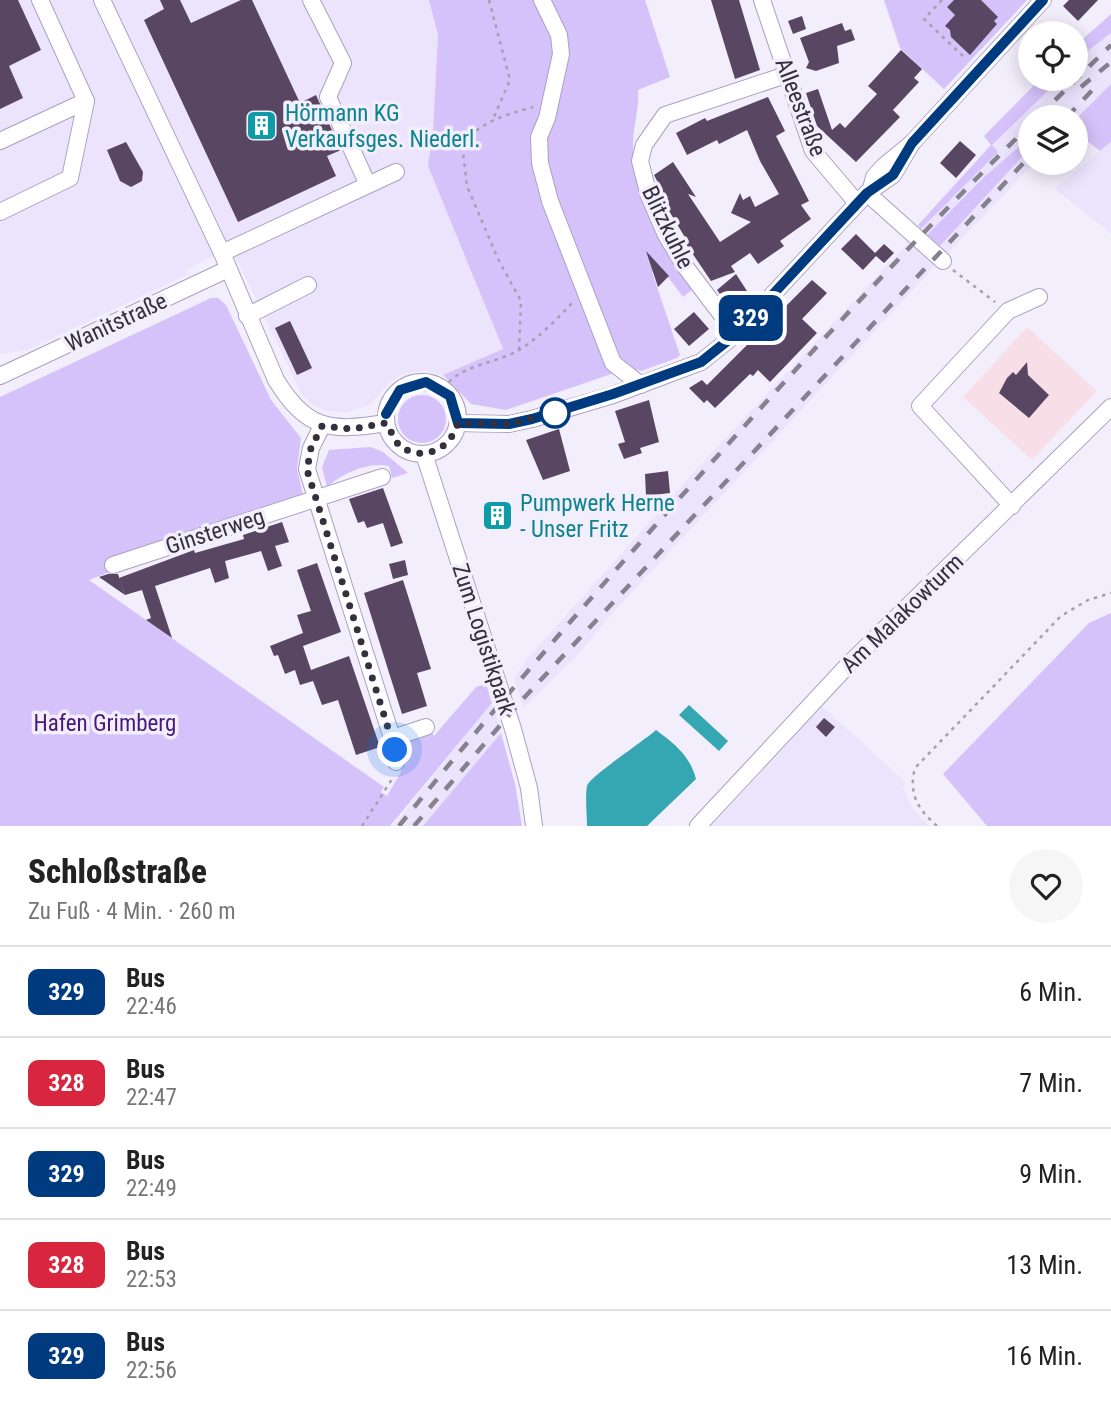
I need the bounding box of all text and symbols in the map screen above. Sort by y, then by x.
map controls [1018,21,1088,175]
button: locate [1018,21,1088,91]
street label: Alleestraße [769,54,832,160]
place label: Hörmann KG Verkaufsges. Niederl. [285,100,480,153]
button: layers [1018,105,1088,175]
building icon: Hörmann KG Verkaufsges. Niederl. [245,109,279,143]
street label: Blitzkuhle [636,181,699,273]
street label: Wanitstraße [61,287,171,358]
line badge: 329 [711,295,791,341]
text: 329 [733,304,769,332]
unlabelled marker [540,398,570,428]
place label: Pumpwerk Herne - Unser Fritz [520,490,675,543]
building icon: Pumpwerk Herne - Unser Fritz [480,499,514,533]
street label: Ginsterweg [162,503,268,560]
street label: Am Malakowturm [836,548,969,679]
street label: Zum Logistikpark [446,560,521,719]
park label: Hafen Grimberg [34,710,176,737]
your location [377,732,412,767]
button: heart [1009,849,1083,923]
text: Schloßstraße [28,852,207,891]
text: Zu Fuß · 4 Min. · 260 m [28,898,236,925]
text: Bus [126,963,165,993]
text: 6 Min. [1019,977,1083,1007]
text: 329 [48,978,85,1006]
text: 22:46 [126,993,177,1020]
text: Bus [126,1054,165,1084]
text: 7 Min. [1019,1068,1083,1098]
text: 328 [48,1069,85,1097]
text: 22:47 [126,1084,177,1111]
text: Bus [126,1145,165,1175]
text: 9 Min. [1019,1159,1083,1189]
text: 329 [48,1160,85,1188]
text: 22:49 [126,1175,177,1202]
text: Bus [126,1236,165,1266]
text: 13 Min. [1006,1250,1083,1280]
text: 328 [48,1251,85,1279]
text: 22:53 [126,1266,177,1293]
text: Bus [126,1327,165,1357]
text: 16 Min. [1006,1341,1083,1371]
text: 329 [48,1342,85,1370]
text: 22:56 [126,1357,177,1384]

